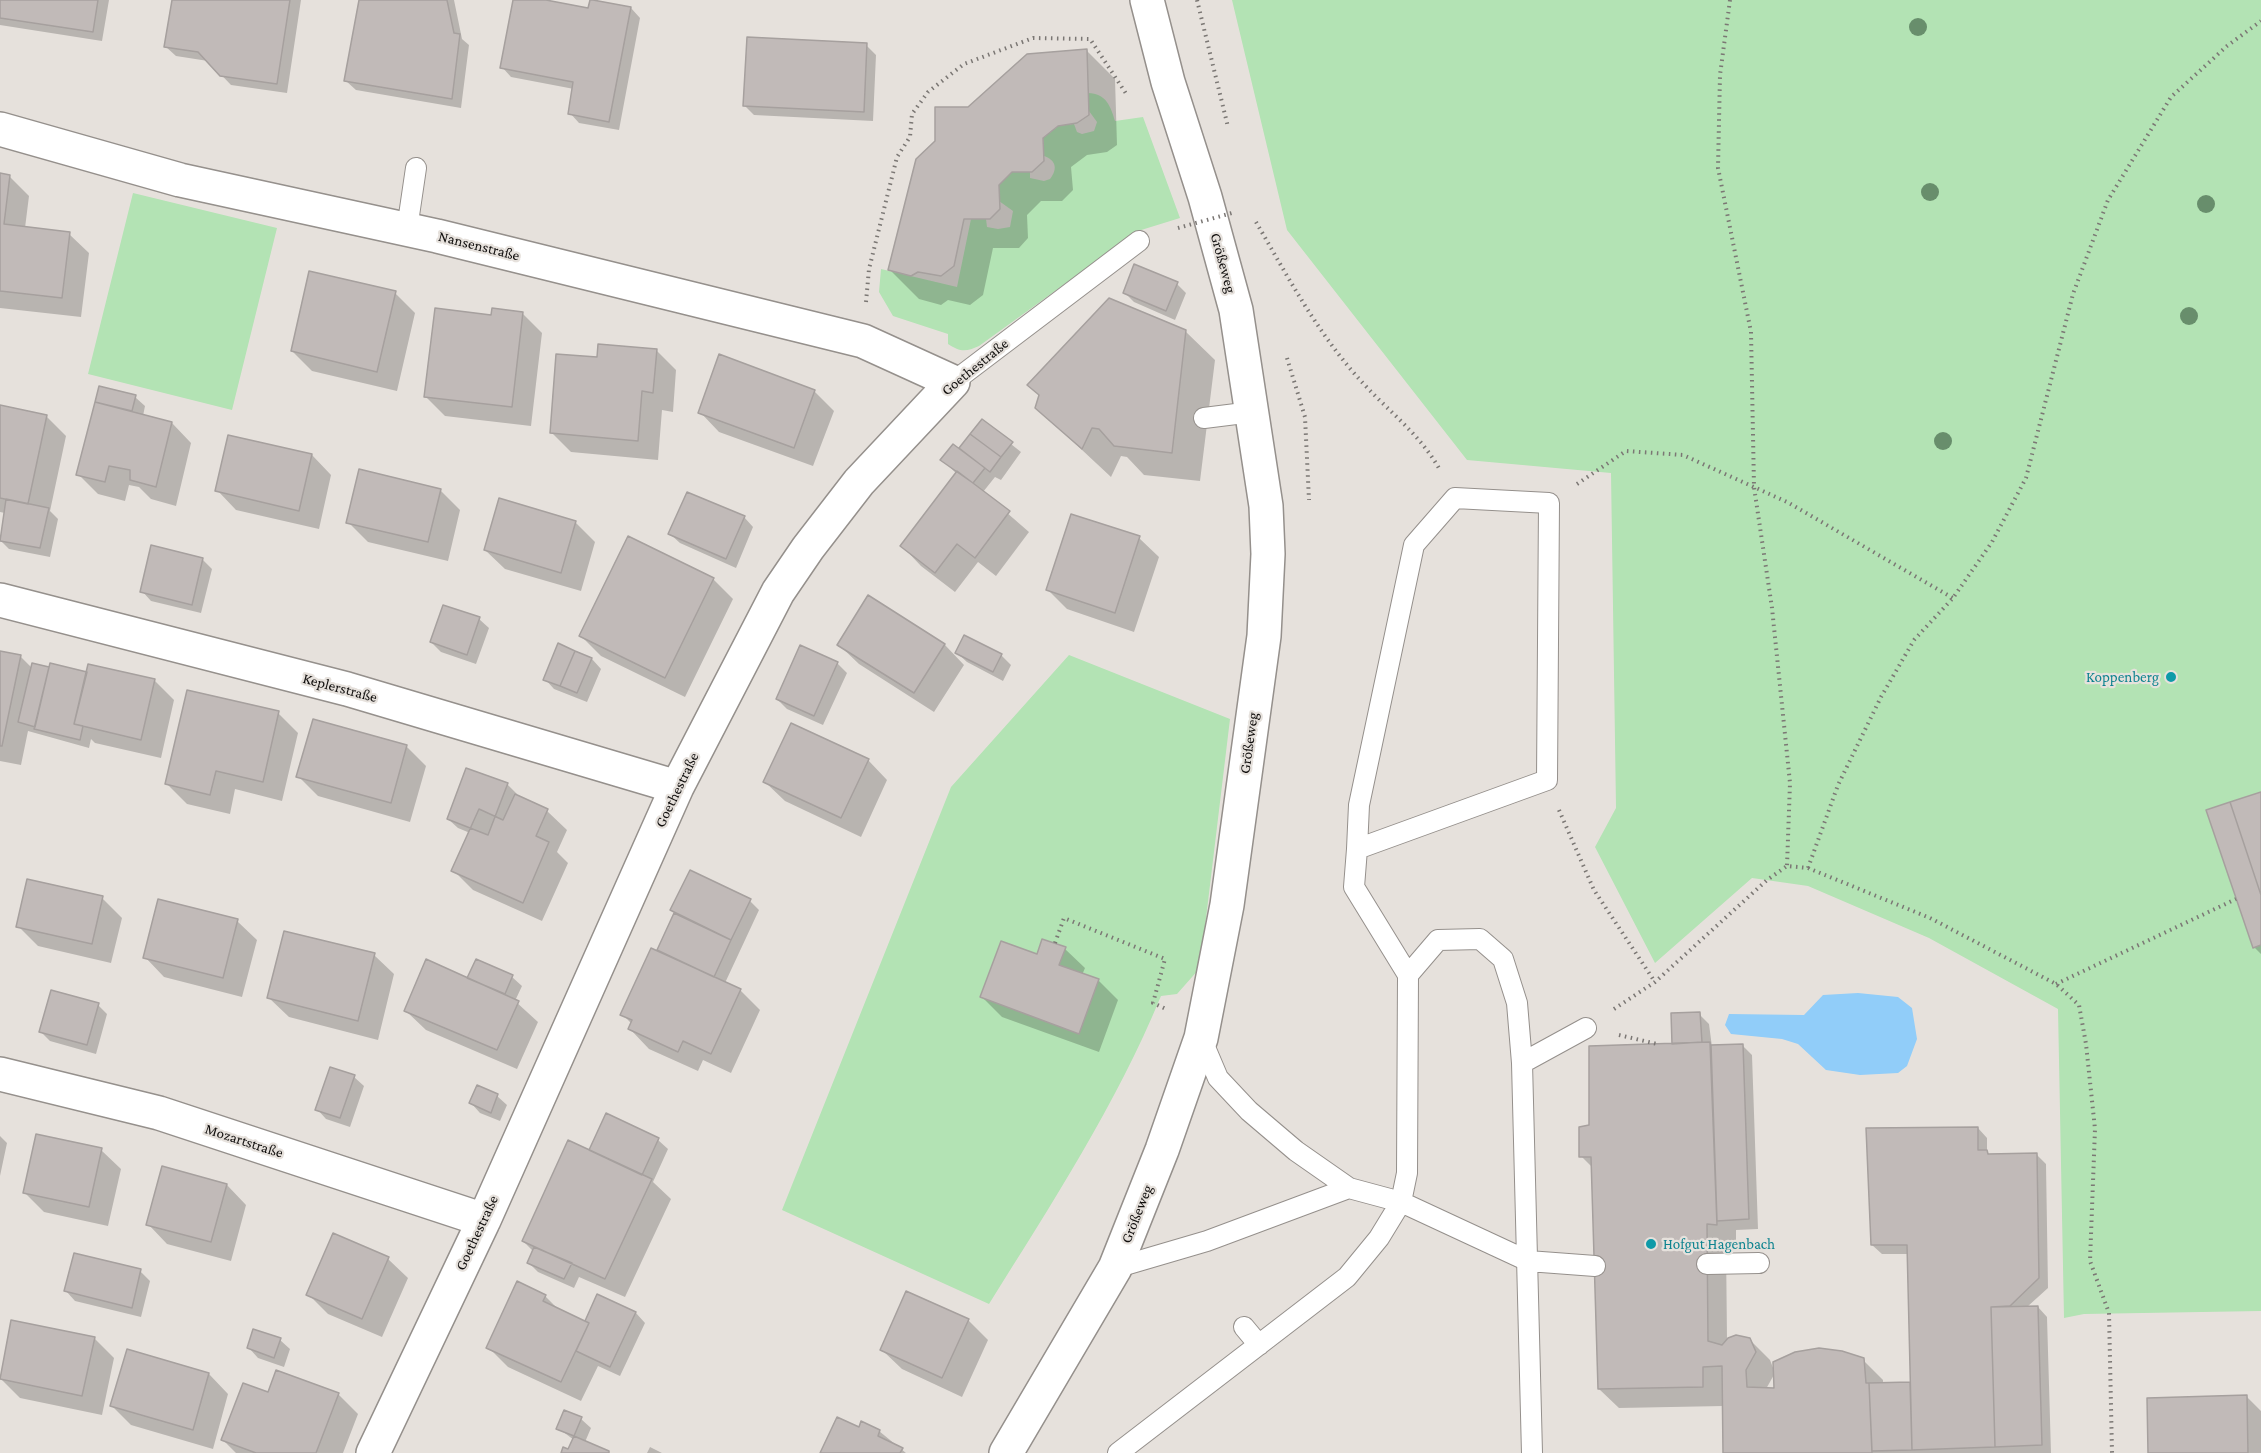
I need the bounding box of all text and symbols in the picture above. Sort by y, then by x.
street label: Nansenstraße [437,227,521,265]
street label: Größeweg [1206,231,1240,295]
street label: Goethestraße [938,335,1012,399]
place label: Koppenberg [2086,668,2159,686]
street label: Keplerstraße [301,669,379,707]
marker: Koppenberg [2164,670,2178,684]
street label: Größeweg [1236,711,1262,775]
street label: Goethestraße [651,750,703,830]
street label: Mozartstraße [203,1120,285,1162]
street label: Größeweg [1117,1182,1157,1246]
street label: Goethestraße [452,1193,502,1273]
place label: Hofgut Hagenbach [1663,1235,1775,1253]
marker: Hofgut Hagenbach [1644,1237,1658,1251]

